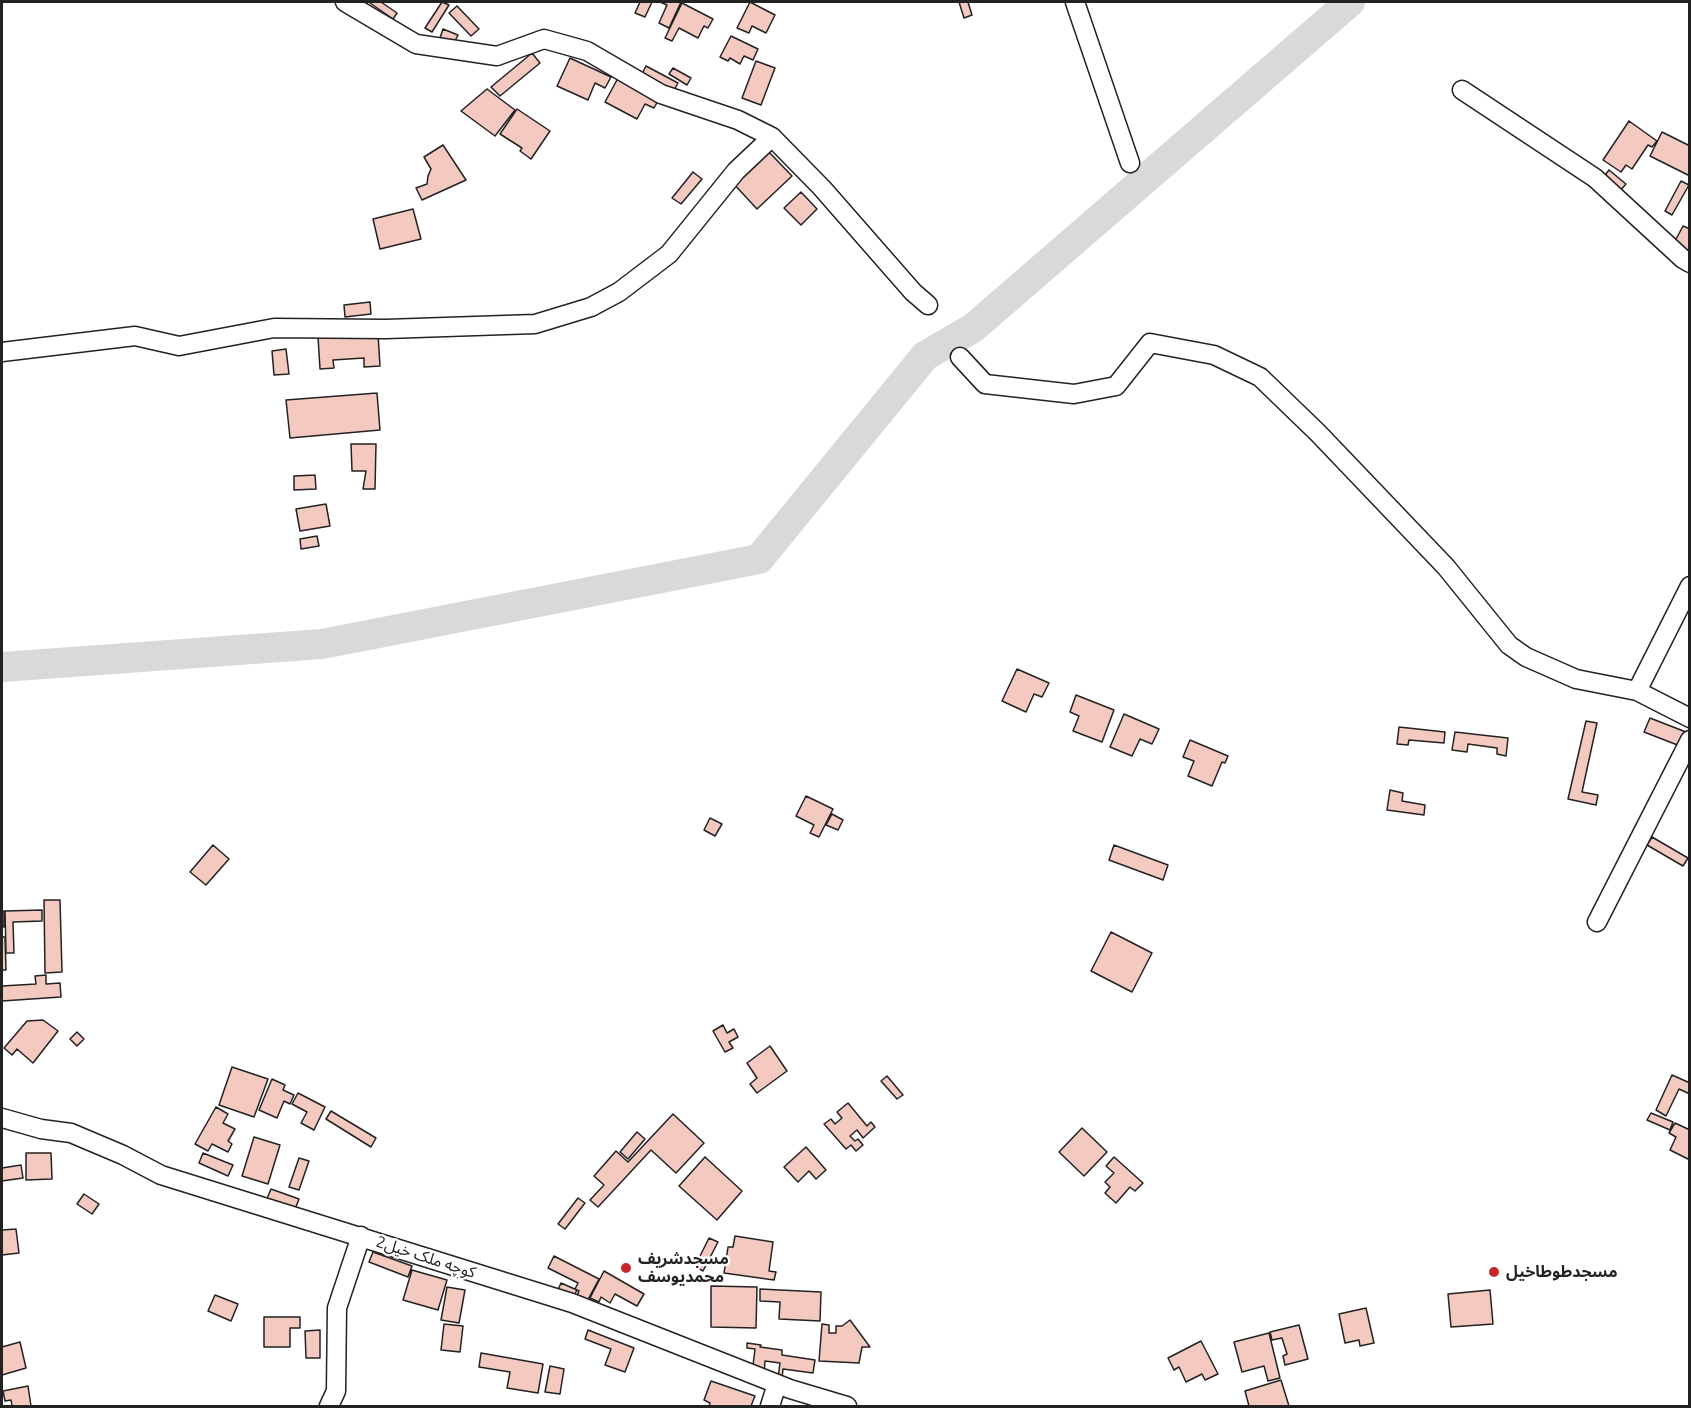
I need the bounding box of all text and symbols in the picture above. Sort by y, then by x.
street label: کوچه ملک خیل2 [374,1232,478,1282]
place label: مسجدشریف محمدیوسف [638,1249,729,1287]
marker: مسجدشریف محمدیوسف [619,1261,633,1275]
place label: مسجدطوطاخیل [1506,1262,1618,1282]
marker: مسجدطوطاخیل [1487,1265,1501,1279]

